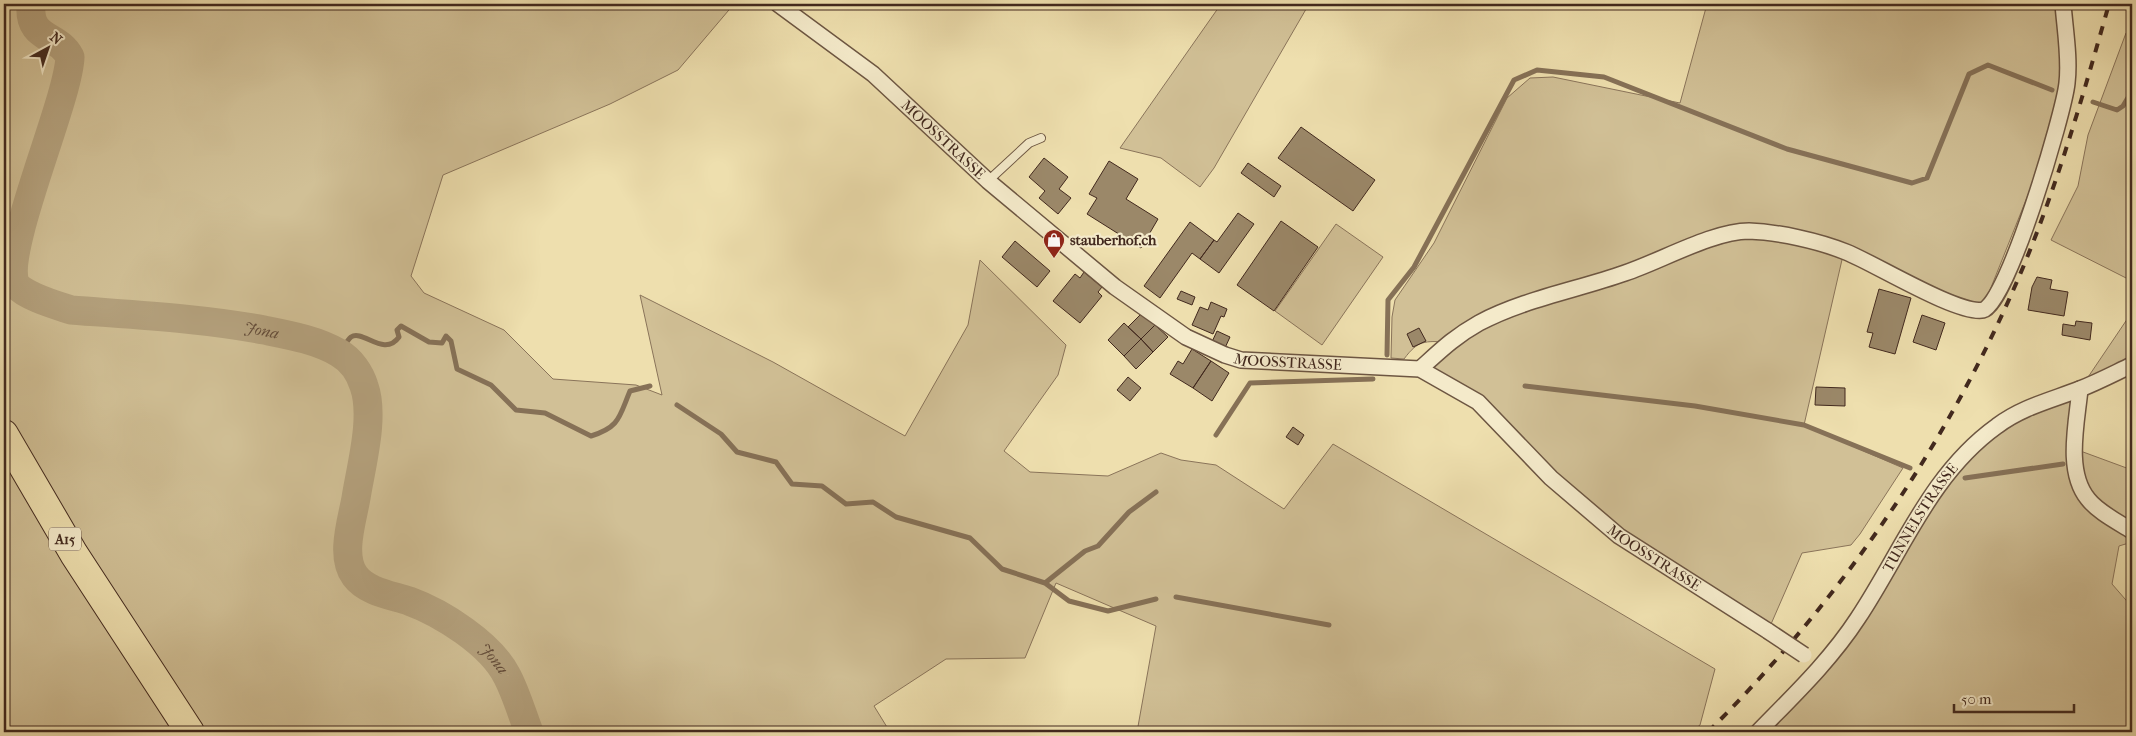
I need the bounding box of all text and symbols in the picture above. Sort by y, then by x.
north arrow [22,22,72,72]
text: N [47,28,66,49]
street label: MOOSSTRASSE [898,96,989,183]
shop icon: stauberhof.ch [1042,228,1066,259]
place label: stauberhof.ch [1070,231,1157,249]
water label: Jona [243,317,281,342]
street label: MOOSSTRASSE [1231,349,1342,374]
street label: TUNNELSTRASSE [1879,459,1962,575]
street label: MOOSSTRASSE [1603,521,1704,595]
road number: A15 [49,528,81,550]
water label: Jona [476,639,513,677]
scale bar [1954,681,2074,713]
text: 50 m [1961,690,1992,708]

